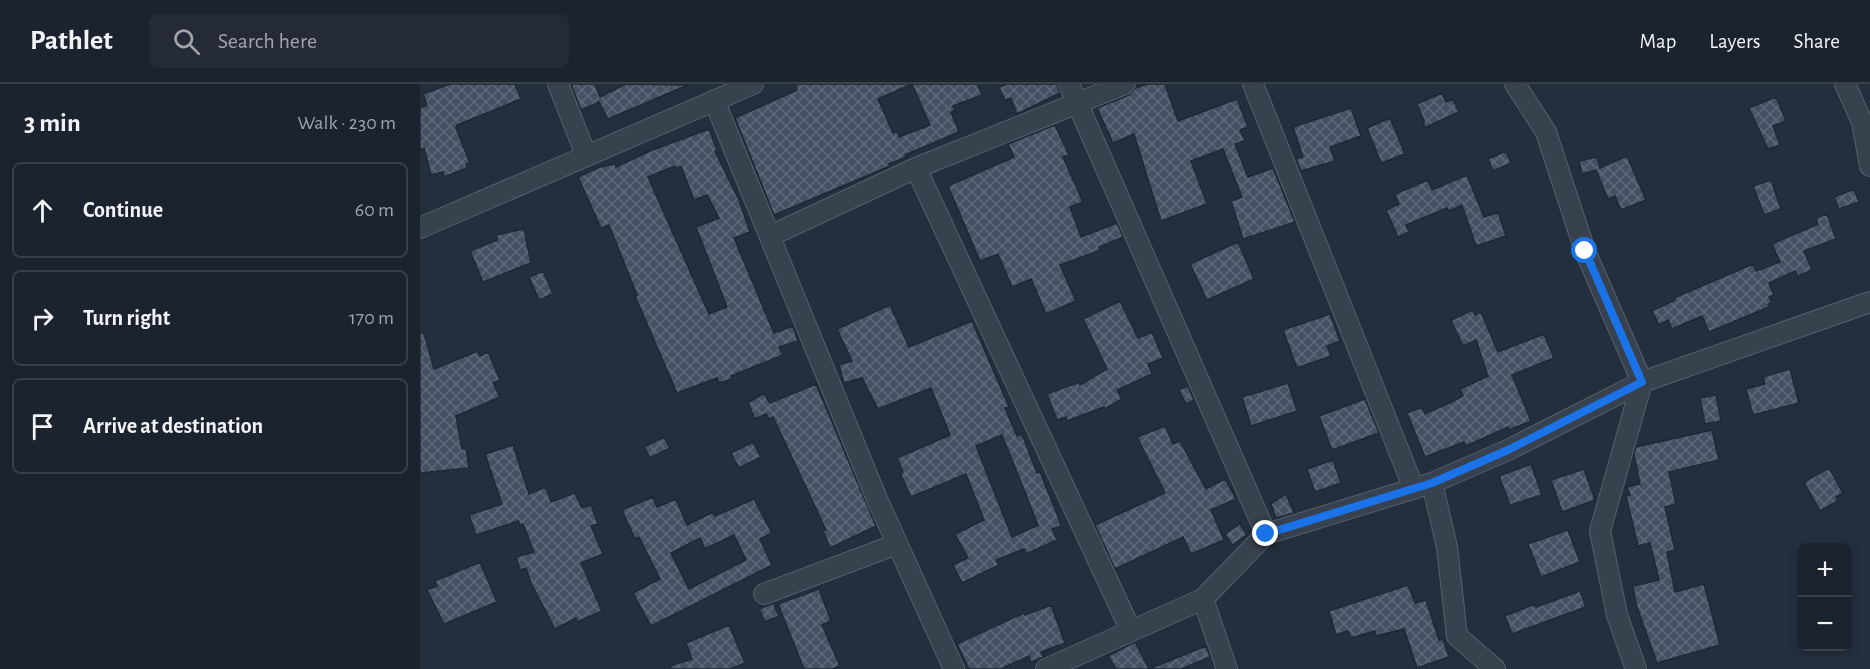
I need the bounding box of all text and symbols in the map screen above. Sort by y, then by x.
search box [149,14,569,68]
icon: search [170,25,203,58]
text: Pathlet [30,27,113,55]
text: Search here [218,30,317,52]
text: Map [1640,31,1676,52]
text: Layers [1709,31,1760,52]
text: Share [1793,31,1840,52]
text: 3 min [24,110,81,136]
text: Walk · 230 m [298,113,396,133]
icon: ahead [26,194,59,227]
text: Continue [83,199,163,221]
text: 60 m [355,200,394,220]
route start [1571,237,1597,263]
icon: right [26,302,59,335]
text: Turn right [83,307,170,329]
text: 170 m [349,308,394,328]
icon: arrive [26,410,59,443]
text: Arrive at destination [83,415,263,437]
route end [1252,520,1278,546]
map controls [1798,543,1852,651]
button: + [1798,543,1852,597]
button: − [1798,597,1852,651]

